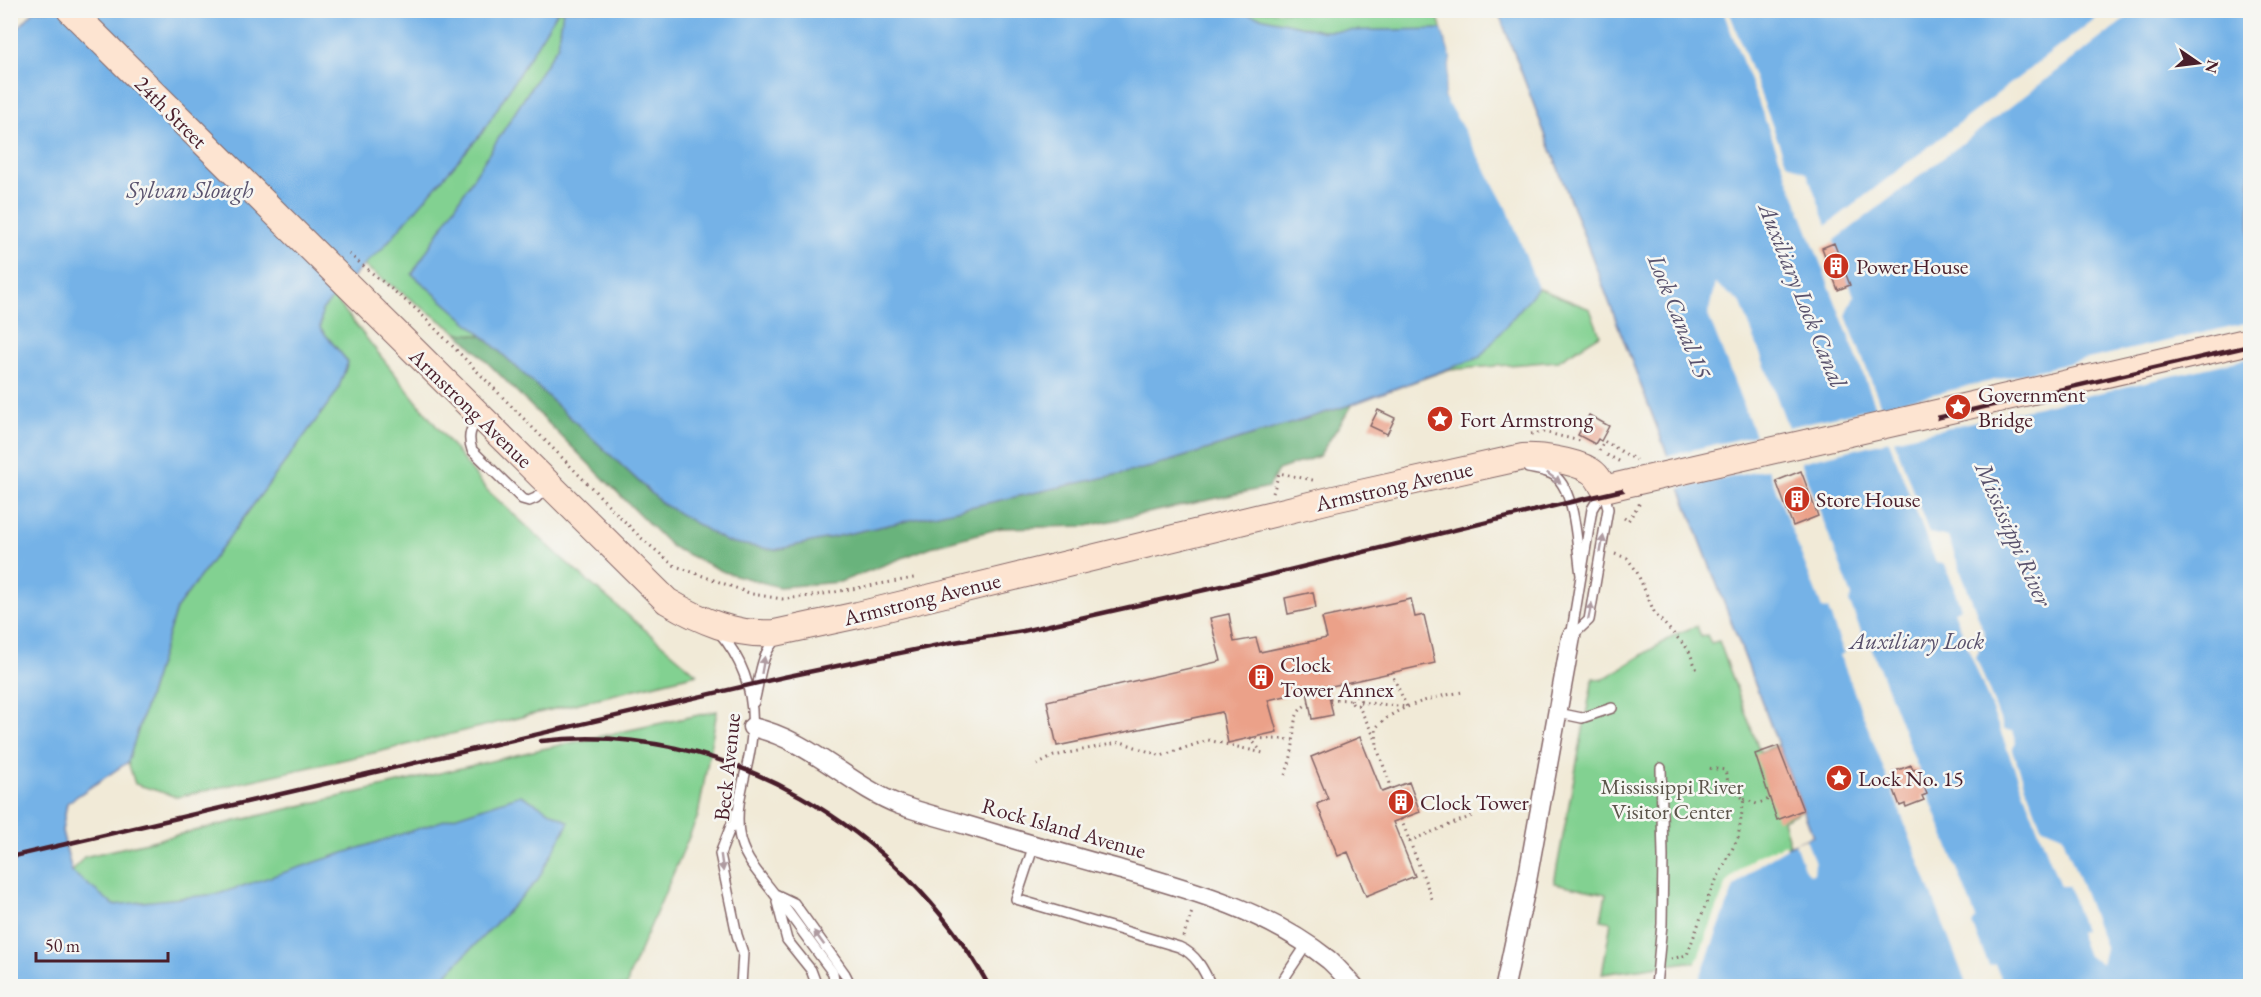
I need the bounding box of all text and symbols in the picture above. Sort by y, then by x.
north arrow [2168,33,2228,93]
text: N [2200,58,2224,75]
street label: 24th Street [128,69,214,155]
water label: Sylvan Slough [126,174,254,205]
water label: Auxiliary Lock Canal [1751,196,1855,393]
water label: Lock Canal 15 [1641,249,1719,384]
building icon: Power House [1821,251,1851,281]
place label: Power House [1856,252,1969,281]
street label: Armstrong Avenue [402,341,539,475]
place label: Government Bridge [1978,380,2086,434]
place icon: Government Bridge [1943,392,1973,422]
place icon: Fort Armstrong [1425,404,1455,434]
place label: Fort Armstrong [1460,405,1594,434]
street label: Armstrong Avenue [1311,454,1476,518]
water label: Mississippi River [1968,455,2060,613]
one-way arrow [1546,472,1562,484]
building icon: Store House [1782,484,1812,514]
place label: Store House [1816,485,1921,514]
one-way arrow [1598,534,1607,553]
street label: Armstrong Avenue [840,565,1004,633]
one-way arrow [1586,601,1595,620]
water label: Auxiliary Lock [1848,625,1985,656]
place label: Clock Tower Annex [1280,650,1395,704]
one-way arrow [759,655,768,674]
building icon: Clock Tower Annex [1246,662,1276,692]
street label: Beck Avenue [707,711,747,822]
place icon: Lock No. 15 [1824,763,1854,793]
place label: Lock No. 15 [1858,764,1964,793]
park label: Mississippi River Visitor Center [1600,772,1744,826]
building icon: Clock Tower [1386,787,1416,817]
place label: Clock Tower [1420,788,1530,817]
street label: Rock Island Avenue [979,791,1150,865]
one-way arrow [718,853,727,872]
scale bar [36,925,168,963]
one-way arrow [813,930,825,946]
text: 50 m [45,934,80,957]

